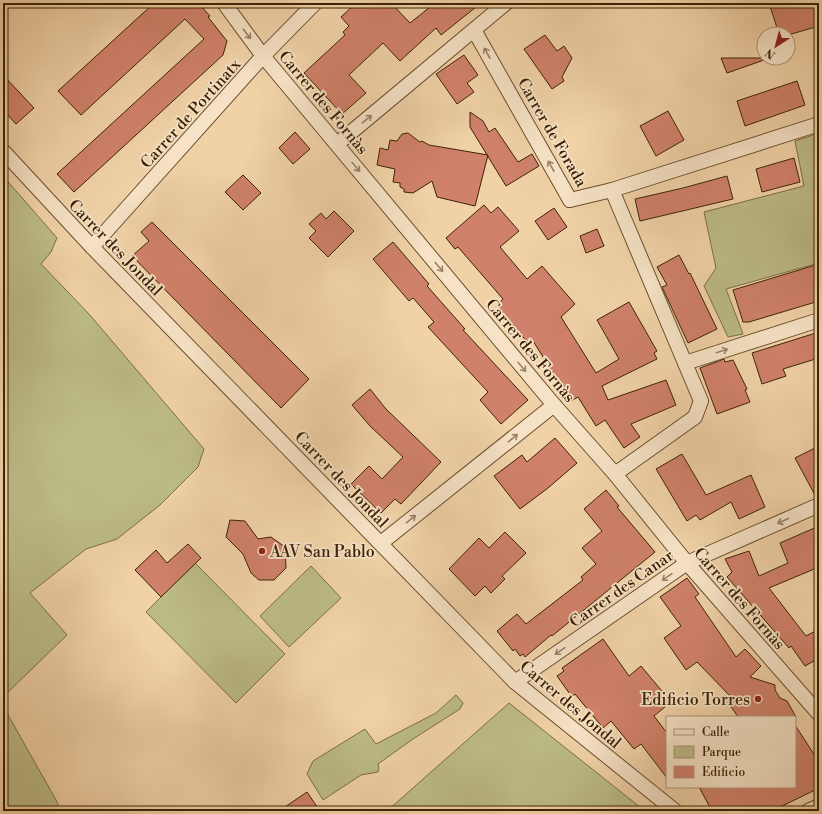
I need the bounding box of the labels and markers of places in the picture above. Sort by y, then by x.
place label: AAV San Pablo [269,542,375,562]
marker: AAV San Pablo [257,546,267,556]
place label: Edificio Torres [641,690,750,710]
marker: Edificio Torres [753,694,763,704]

